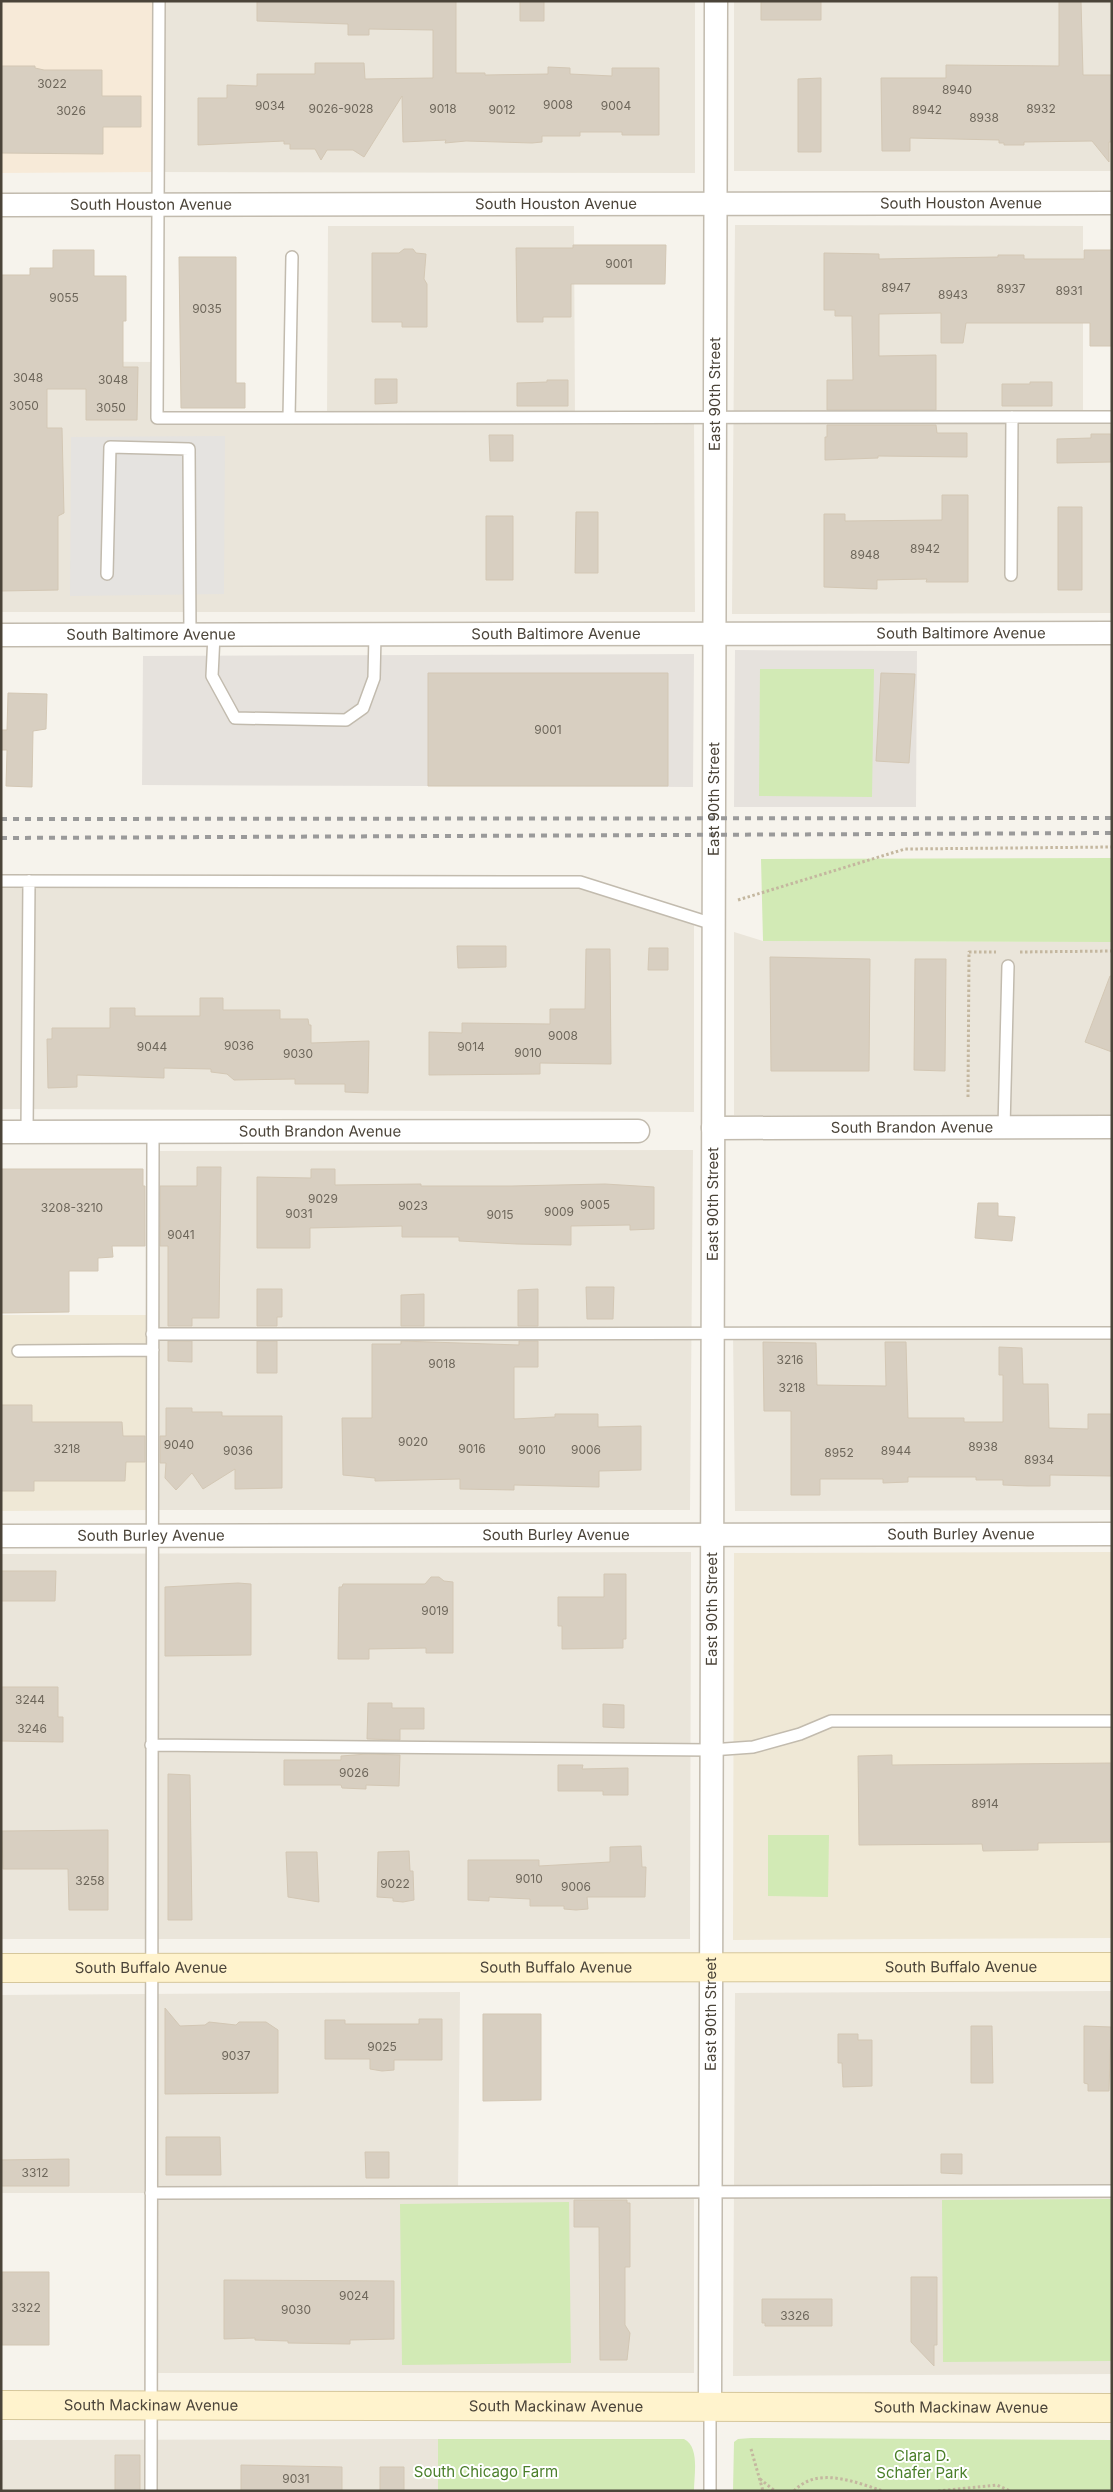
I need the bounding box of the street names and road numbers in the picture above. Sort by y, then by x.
street label: South Houston Avenue [880,193,1042,212]
street label: South Houston Avenue [475,194,637,213]
street label: South Houston Avenue [70,195,232,214]
street label: East 90th Street [705,337,724,451]
street label: South Baltimore Avenue [876,623,1046,642]
street label: South Baltimore Avenue [471,624,641,643]
street label: South Baltimore Avenue [66,625,236,644]
street label: East 90th Street [704,742,723,856]
street label: South Brandon Avenue [831,1117,993,1137]
street label: South Brandon Avenue [239,1121,401,1141]
street label: East 90th Street [703,1147,722,1261]
street label: South Burley Avenue [887,1524,1035,1543]
street label: South Burley Avenue [482,1525,630,1544]
street label: South Burley Avenue [77,1526,225,1545]
street label: East 90th Street [702,1552,721,1666]
street label: South Buffalo Avenue [480,1957,632,1977]
street label: East 90th Street [701,1957,720,2071]
street label: South Buffalo Avenue [885,1957,1037,1976]
street label: South Buffalo Avenue [75,1958,227,1977]
street label: South Mackinaw Avenue [64,2395,238,2415]
street label: South Mackinaw Avenue [469,2396,643,2416]
street label: South Mackinaw Avenue [874,2397,1048,2417]

